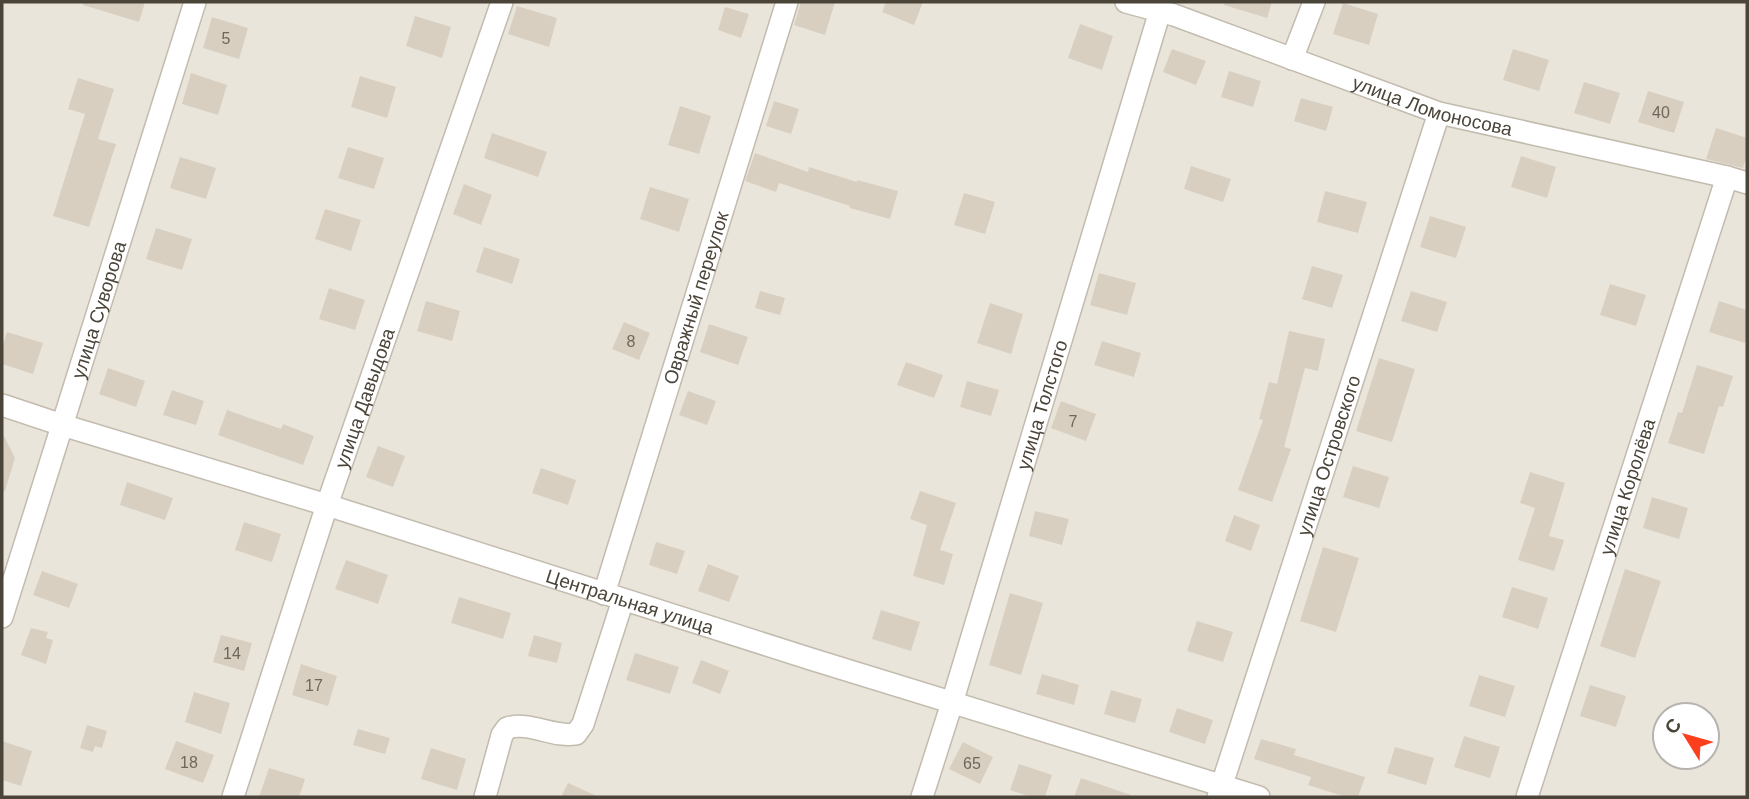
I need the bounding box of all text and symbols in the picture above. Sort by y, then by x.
house number: 5 [222,30,231,47]
street label: улица Ломоносова [1350,72,1515,140]
house number: 40 [1652,104,1670,121]
street label: Овражный переулок [659,208,733,387]
street label: улица Суворова [67,238,130,381]
street label: улица Давыдова [331,325,399,471]
house number: 8 [627,333,636,350]
street label: улица Толстого [1013,338,1072,472]
street label: улица Островского [1293,373,1365,538]
house number: 7 [1069,413,1078,430]
street label: улица Королёва [1596,416,1659,558]
street label: Центральная улица [543,565,717,639]
house number: 14 [223,645,241,662]
house number: 17 [305,677,323,694]
north arrow [1651,701,1721,771]
text: С [1660,714,1686,738]
house number: 18 [180,754,198,771]
house number: 65 [963,755,981,772]

